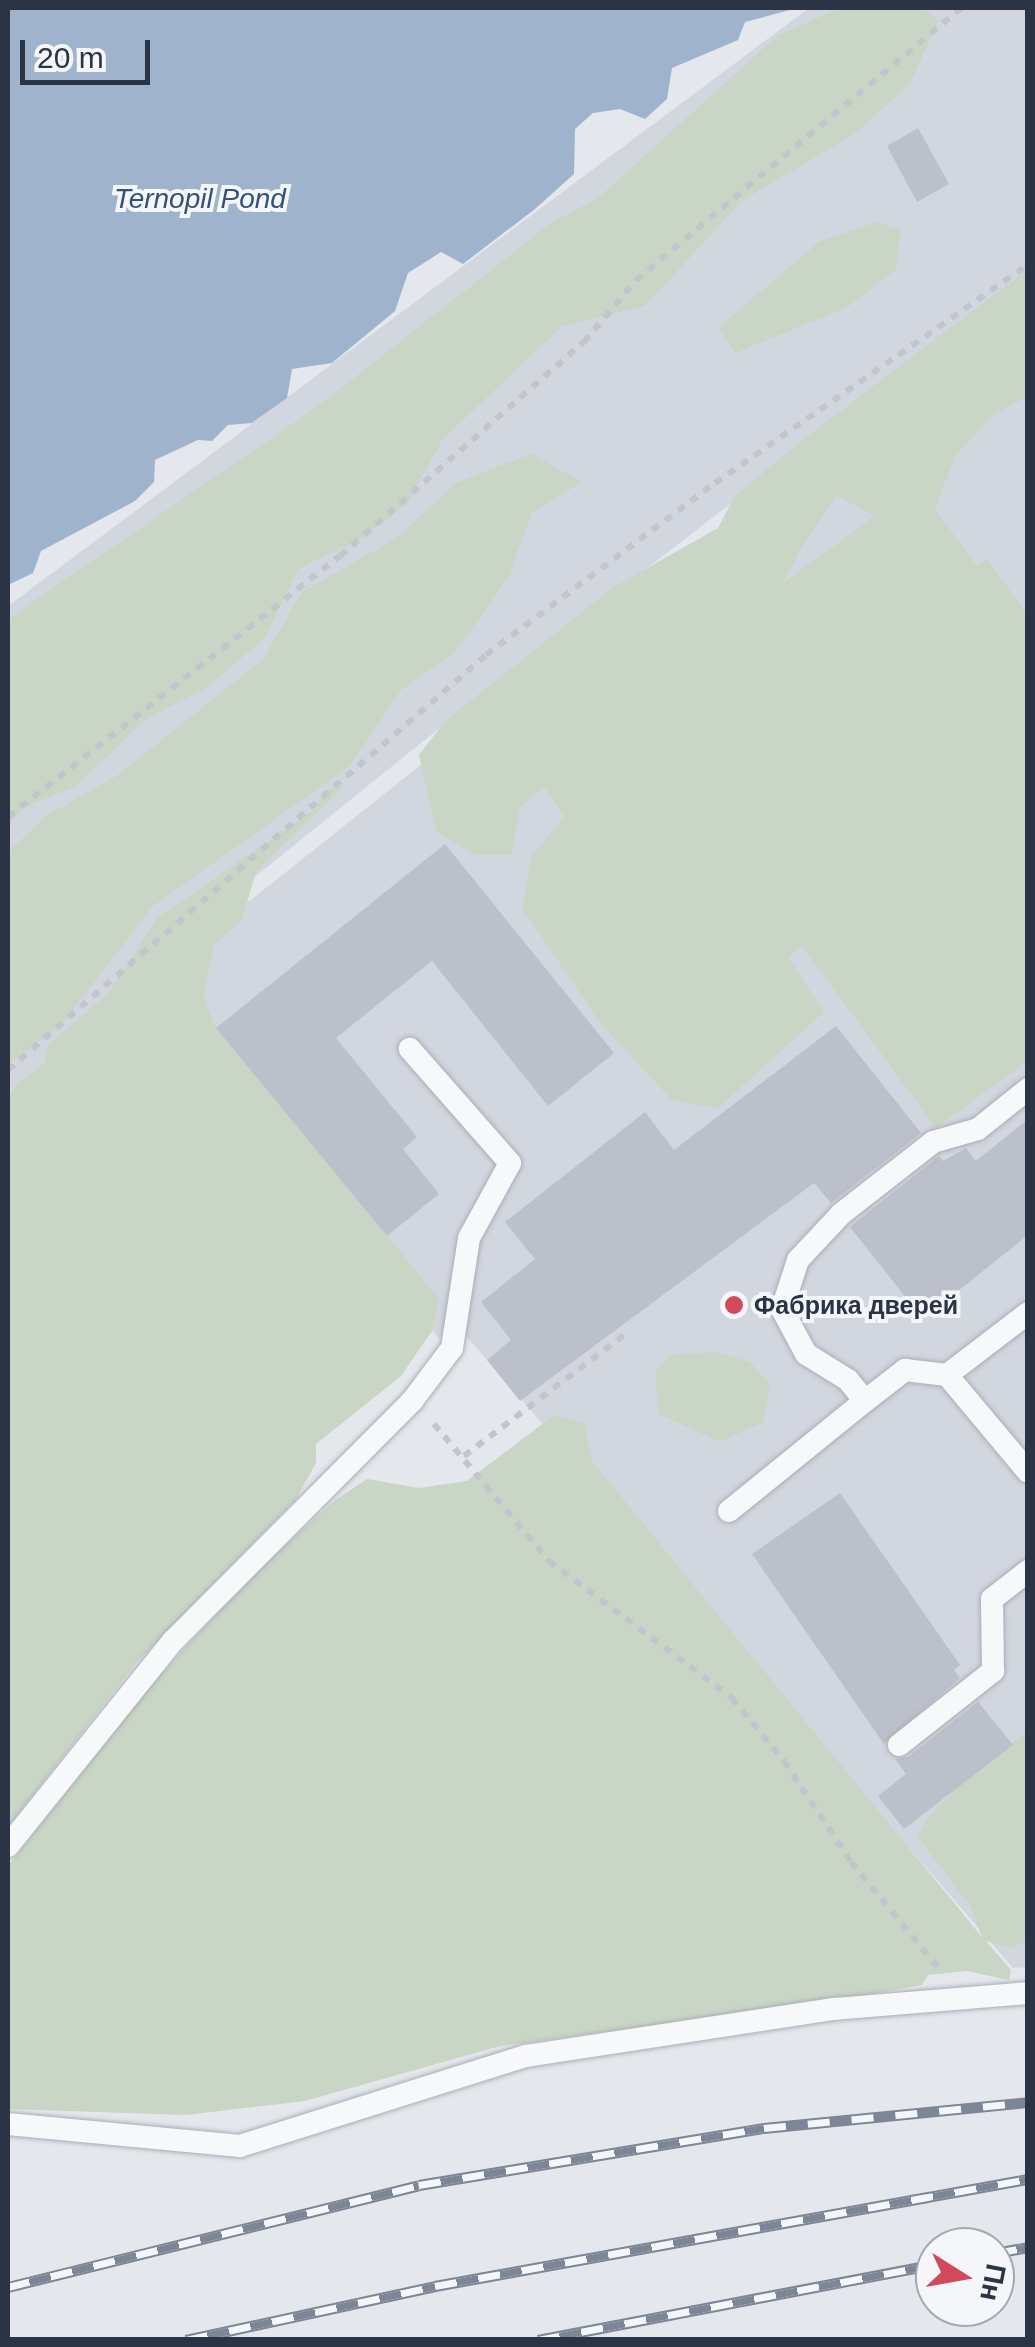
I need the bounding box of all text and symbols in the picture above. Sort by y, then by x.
scale bar [25,20,155,82]
text: 20 m [37,41,104,74]
water label: Ternopil Pond [114,182,286,216]
place label: Фабрика дверей [754,1290,958,1320]
marker: Фабрика дверей [723,1294,745,1316]
north arrow [915,2227,1015,2327]
text: Пн [974,2261,1012,2304]

